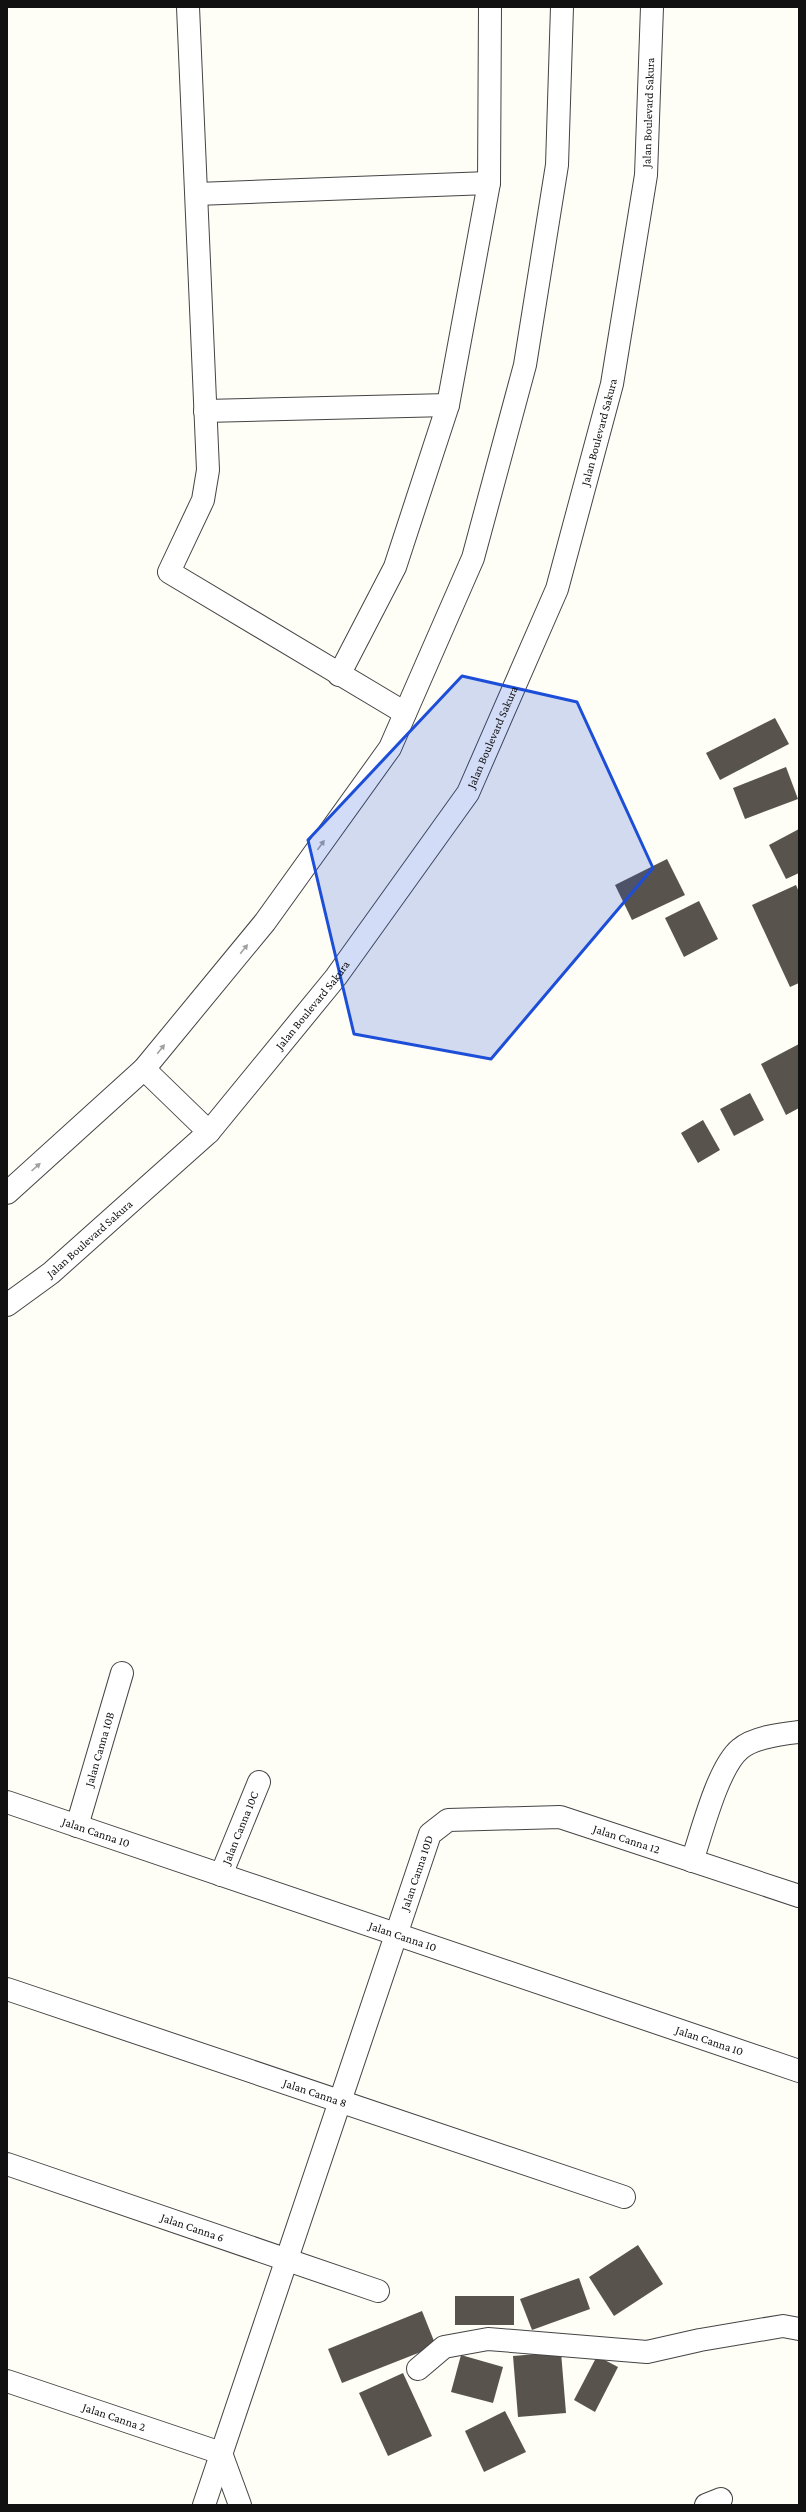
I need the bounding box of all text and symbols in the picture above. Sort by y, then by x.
street label: Jalan Boulevard Sakura [639,57,657,169]
street label: Jalan Boulevard Sakura [578,377,620,488]
street label: Jalan Boulevard Sakura [464,683,521,791]
one-way arrow [317,839,325,850]
one-way arrow [239,943,248,954]
street label: Jalan Boulevard Sakura [272,957,353,1053]
one-way arrow [157,1044,165,1055]
one-way arrow [31,1162,41,1172]
street label: Jalan Boulevard Sakura [43,1196,136,1281]
street label: Jalan Canna 10B [82,1710,117,1789]
street label: Jalan Canna 10C [219,1789,261,1867]
street label: Jalan Canna 10 [59,1814,132,1850]
street label: Jalan Canna 12 [590,1821,662,1857]
street label: Jalan Canna 10D [397,1833,436,1913]
street label: Jalan Canna 10 [366,1918,439,1954]
street label: Jalan Canna 10 [673,2022,745,2059]
street label: Jalan Canna 8 [280,2075,349,2110]
street label: Jalan Canna 6 [158,2210,226,2245]
street label: Jalan Canna 2 [80,2400,148,2434]

